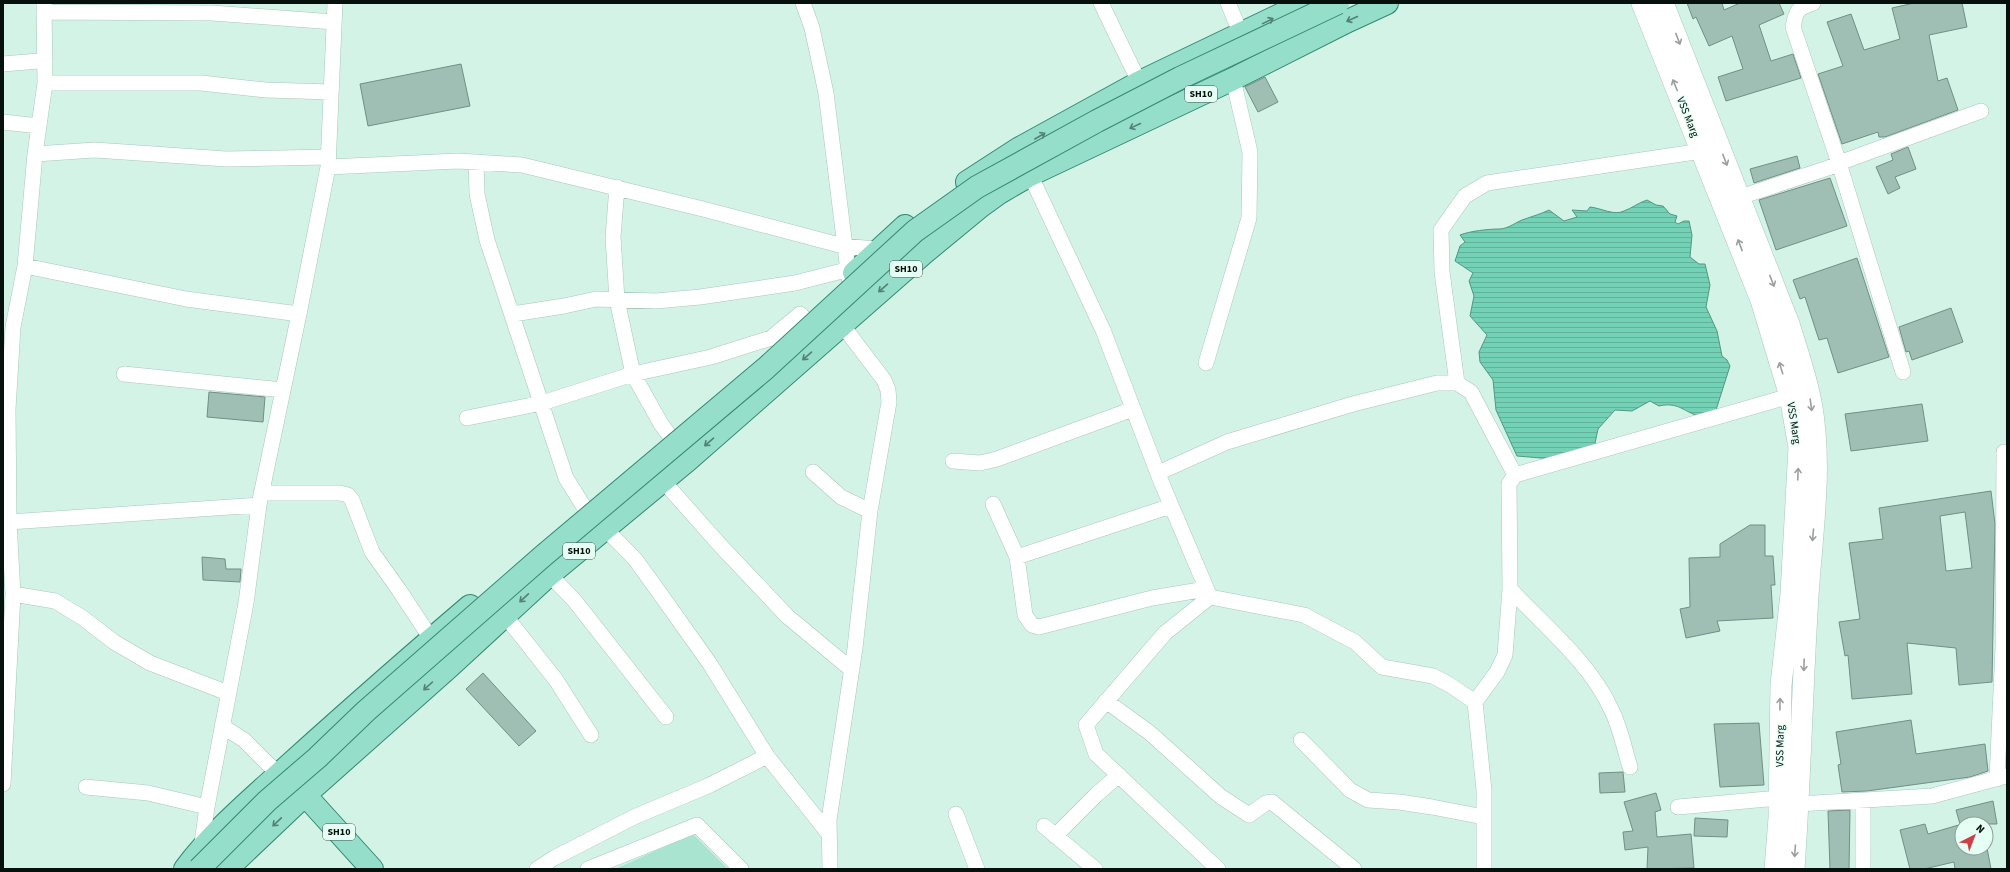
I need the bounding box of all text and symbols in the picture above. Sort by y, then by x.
one-way arrow [1346,16,1358,23]
one-way arrow [1262,17,1274,24]
one-way arrow [1674,33,1682,45]
one-way arrow [1671,80,1679,92]
road number: SH10 [1185,86,1217,102]
street label: VSS Marg [1673,95,1703,140]
one-way arrow [1129,123,1141,130]
one-way arrow [1034,132,1046,140]
one-way arrow [1722,154,1729,166]
one-way arrow [1735,239,1743,251]
road number: SH10 [890,261,922,277]
one-way arrow [1769,275,1777,287]
one-way arrow [878,284,889,293]
one-way arrow [802,352,812,361]
one-way arrow [1777,361,1784,374]
one-way arrow [1807,398,1815,411]
street label: VSS Marg [1783,401,1805,445]
one-way arrow [704,437,714,446]
one-way arrow [1794,468,1802,481]
one-way arrow [1809,528,1816,541]
road number: SH10 [563,543,595,559]
one-way arrow [519,593,529,602]
one-way arrow [1801,658,1808,671]
one-way arrow [423,681,434,690]
one-way arrow [1777,698,1784,711]
street label: VSS Marg [1772,724,1788,767]
north arrow [1954,816,1994,856]
one-way arrow [272,817,282,826]
text: N [1973,821,1988,837]
road number: SH10 [323,824,355,840]
one-way arrow [1792,844,1799,857]

